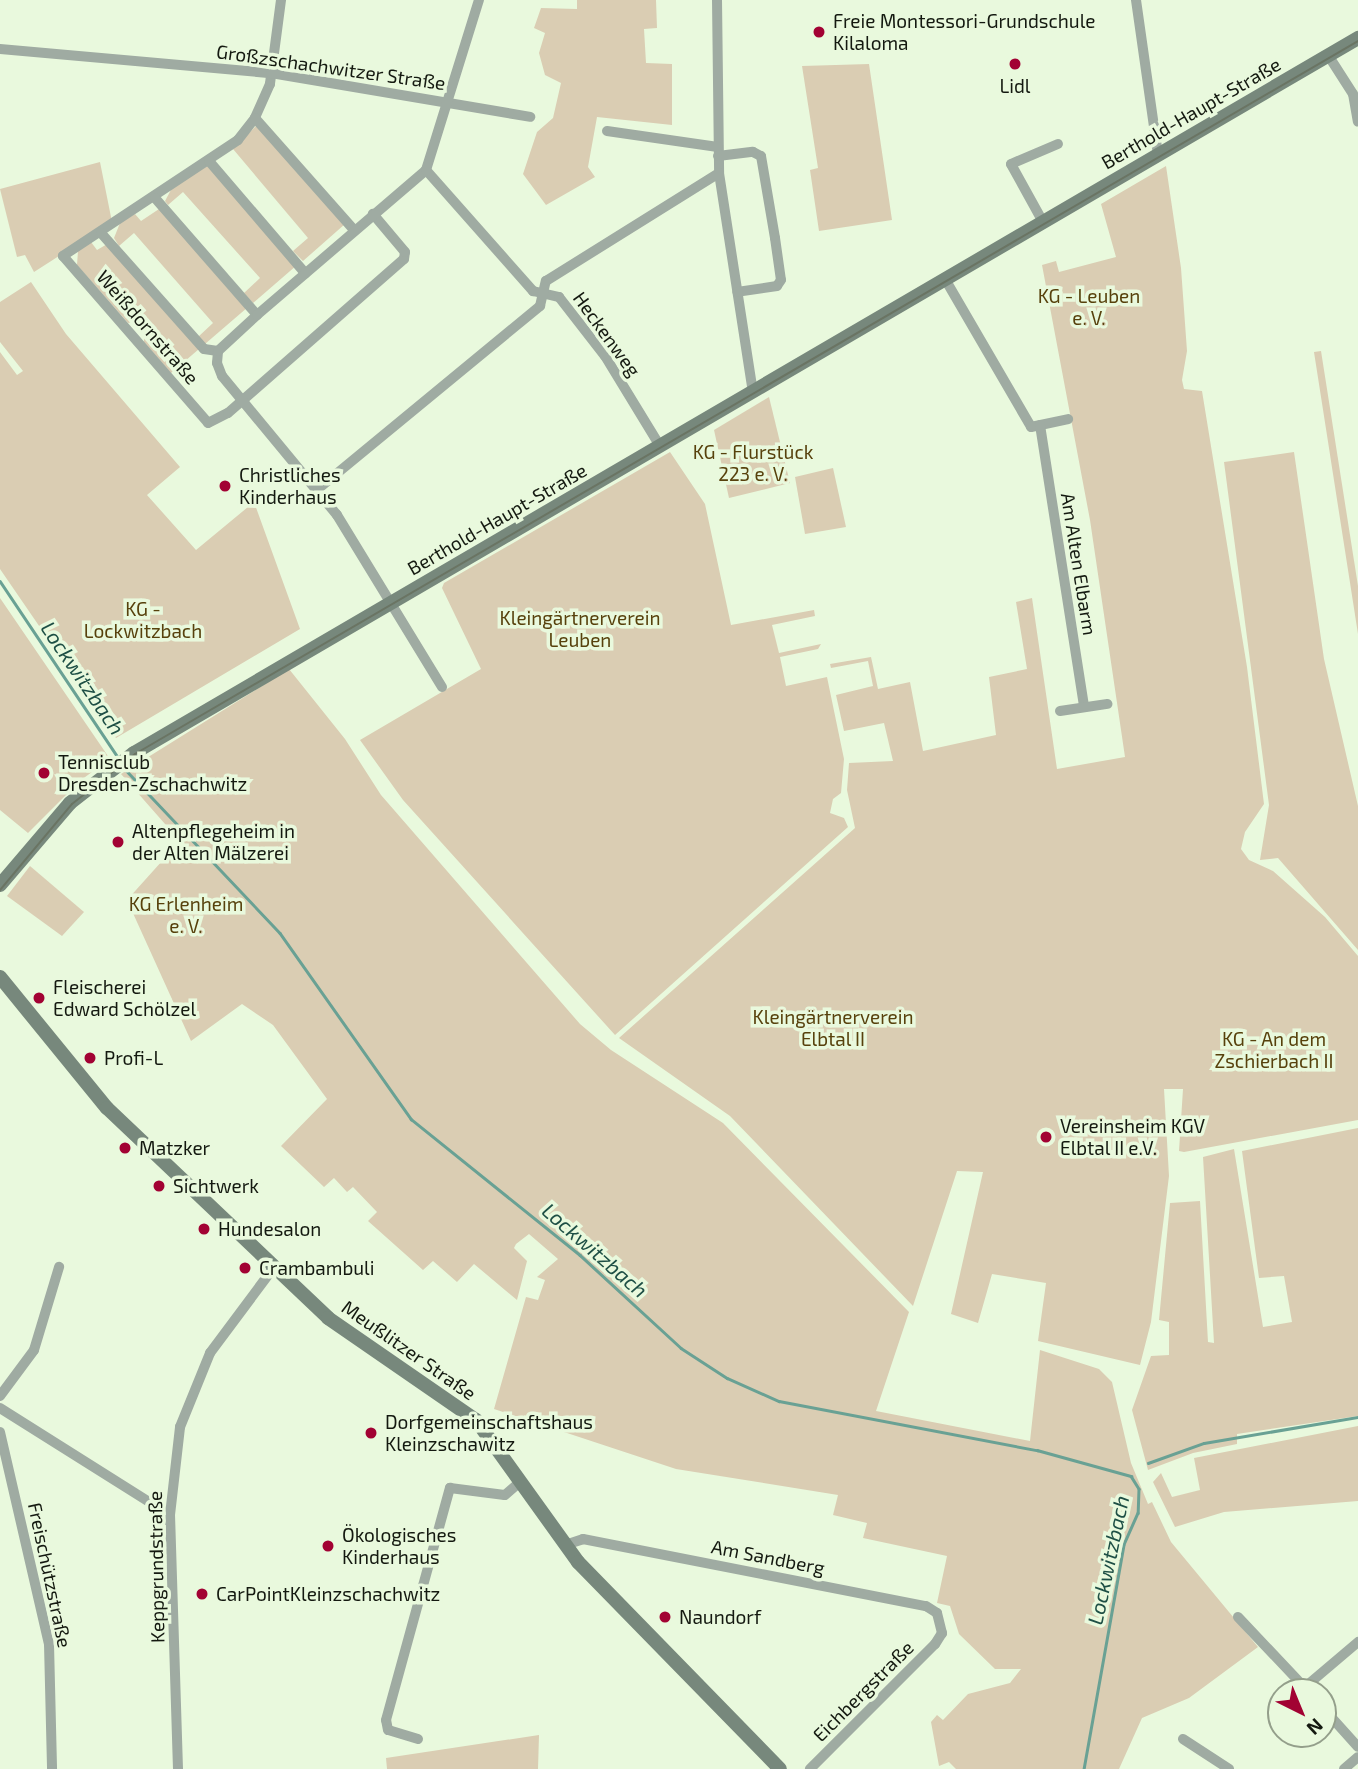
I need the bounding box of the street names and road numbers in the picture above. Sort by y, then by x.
street label: Großzschachwitzer Straße [215,40,447,94]
street label: Berthold-Haupt-Straße [1097,52,1285,174]
street label: Weißdornstraße [92,265,204,389]
street label: Heckenweg [569,287,645,381]
street label: Berthold-Haupt-Straße [403,458,591,580]
street label: Am Alten Elbarm [1056,491,1102,637]
street label: Meußlitzer Straße [337,1295,481,1405]
street label: Keppgrundstraße [143,1491,169,1643]
street label: Freischützstraße [23,1500,77,1650]
street label: Am Sandberg [709,1535,827,1579]
street label: Eichbergstraße [808,1636,918,1746]

